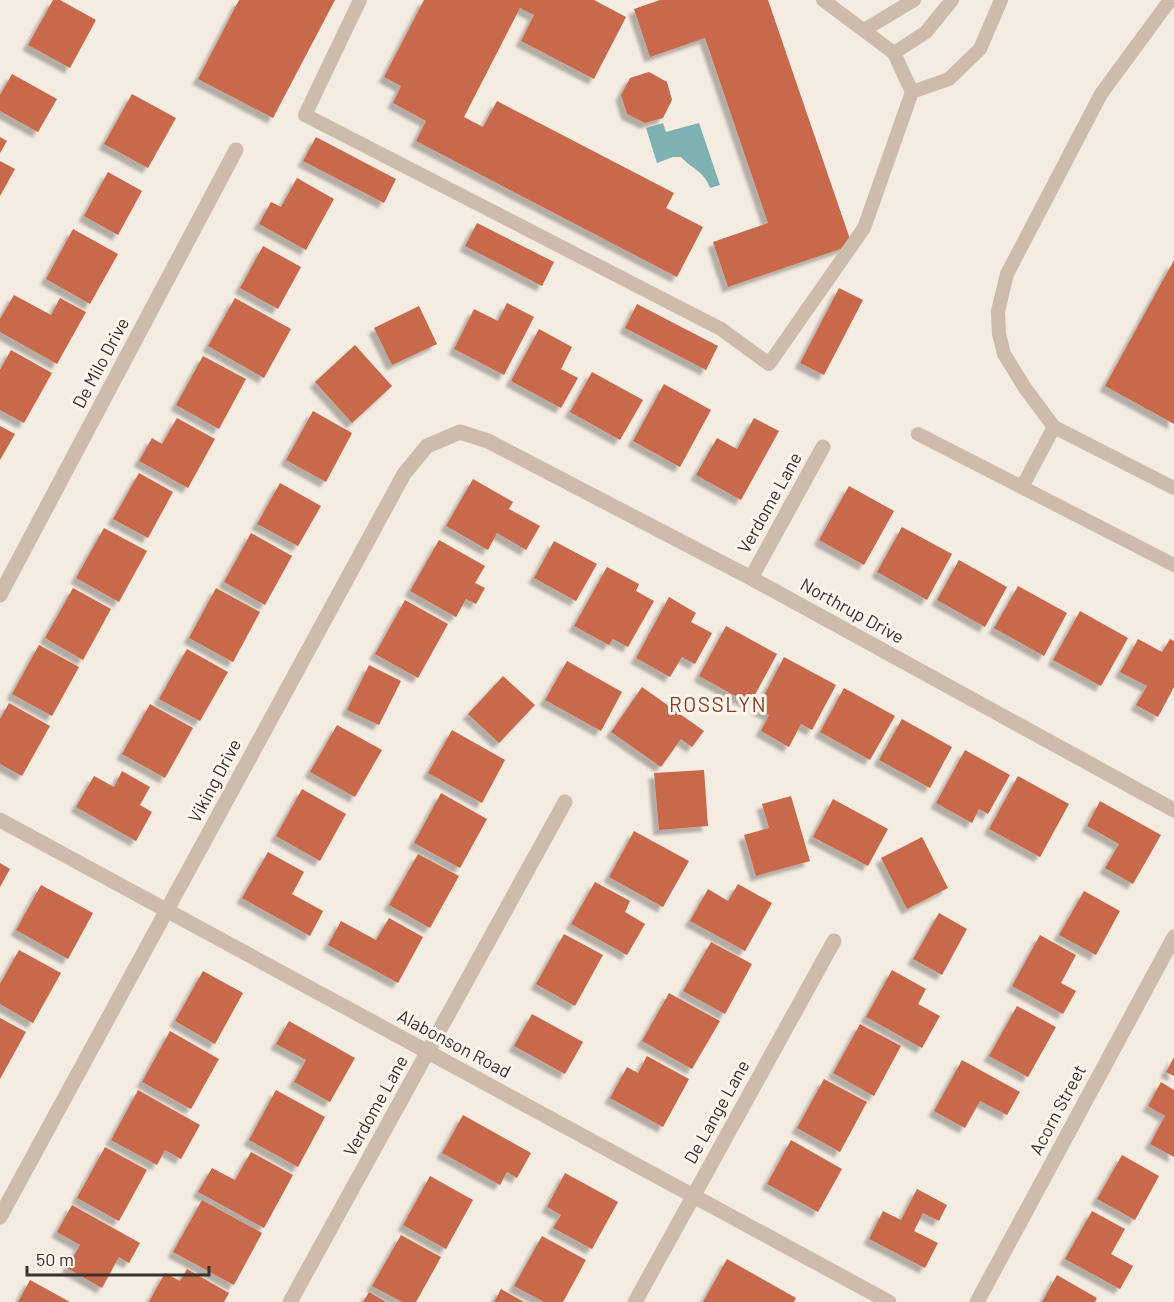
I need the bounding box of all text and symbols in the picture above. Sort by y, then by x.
street label: De Milo Drive [67,313,133,412]
street label: Verdome Lane [732,448,806,557]
street label: Northrup Drive [797,573,908,648]
district label: ROSSLYN [669,691,767,716]
street label: Viking Drive [183,735,245,826]
street label: Alabonson Road [394,1004,515,1082]
street label: Verdome Lane [338,1051,412,1160]
street label: De Lange Lane [679,1056,754,1167]
street label: Acorn Street [1024,1061,1090,1158]
scale bar [27,1239,208,1277]
text: 50 m [36,1248,74,1270]

